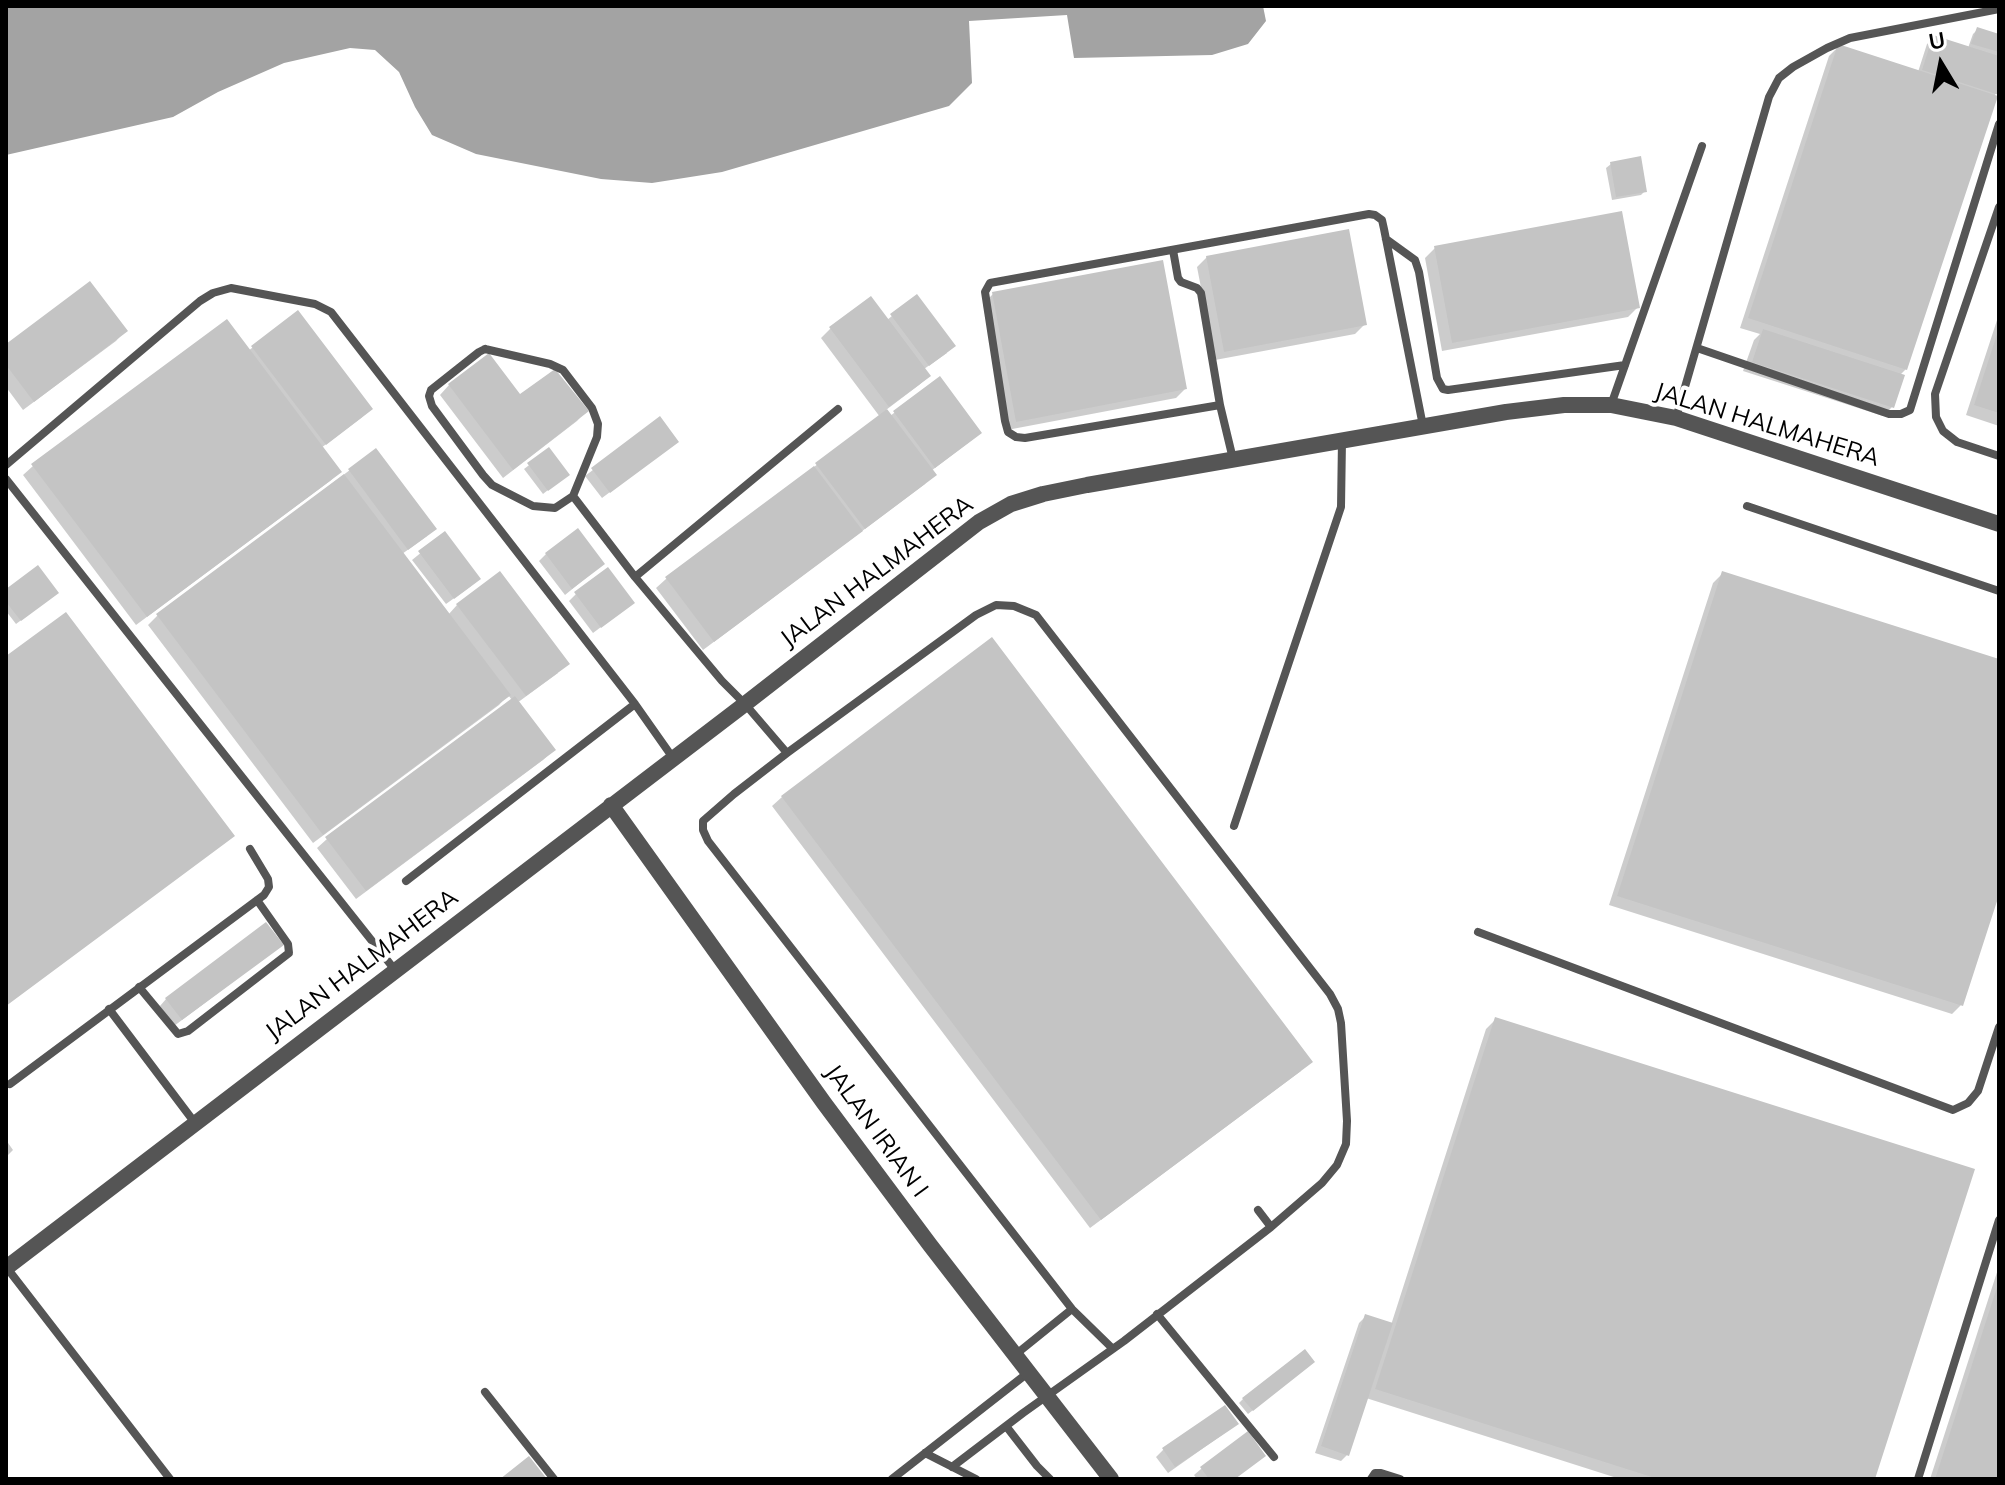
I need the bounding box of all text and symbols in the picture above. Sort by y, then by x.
north arrow [1901,24,1981,104]
text: U [1926,25,1947,56]
street label: JALAN HALMAHERA [1651,377,1883,473]
street label: JALAN HALMAHERA [775,490,979,654]
street label: JALAN HALMAHERA [260,883,464,1047]
street label: JALAN IRIAN I [818,1059,934,1203]

